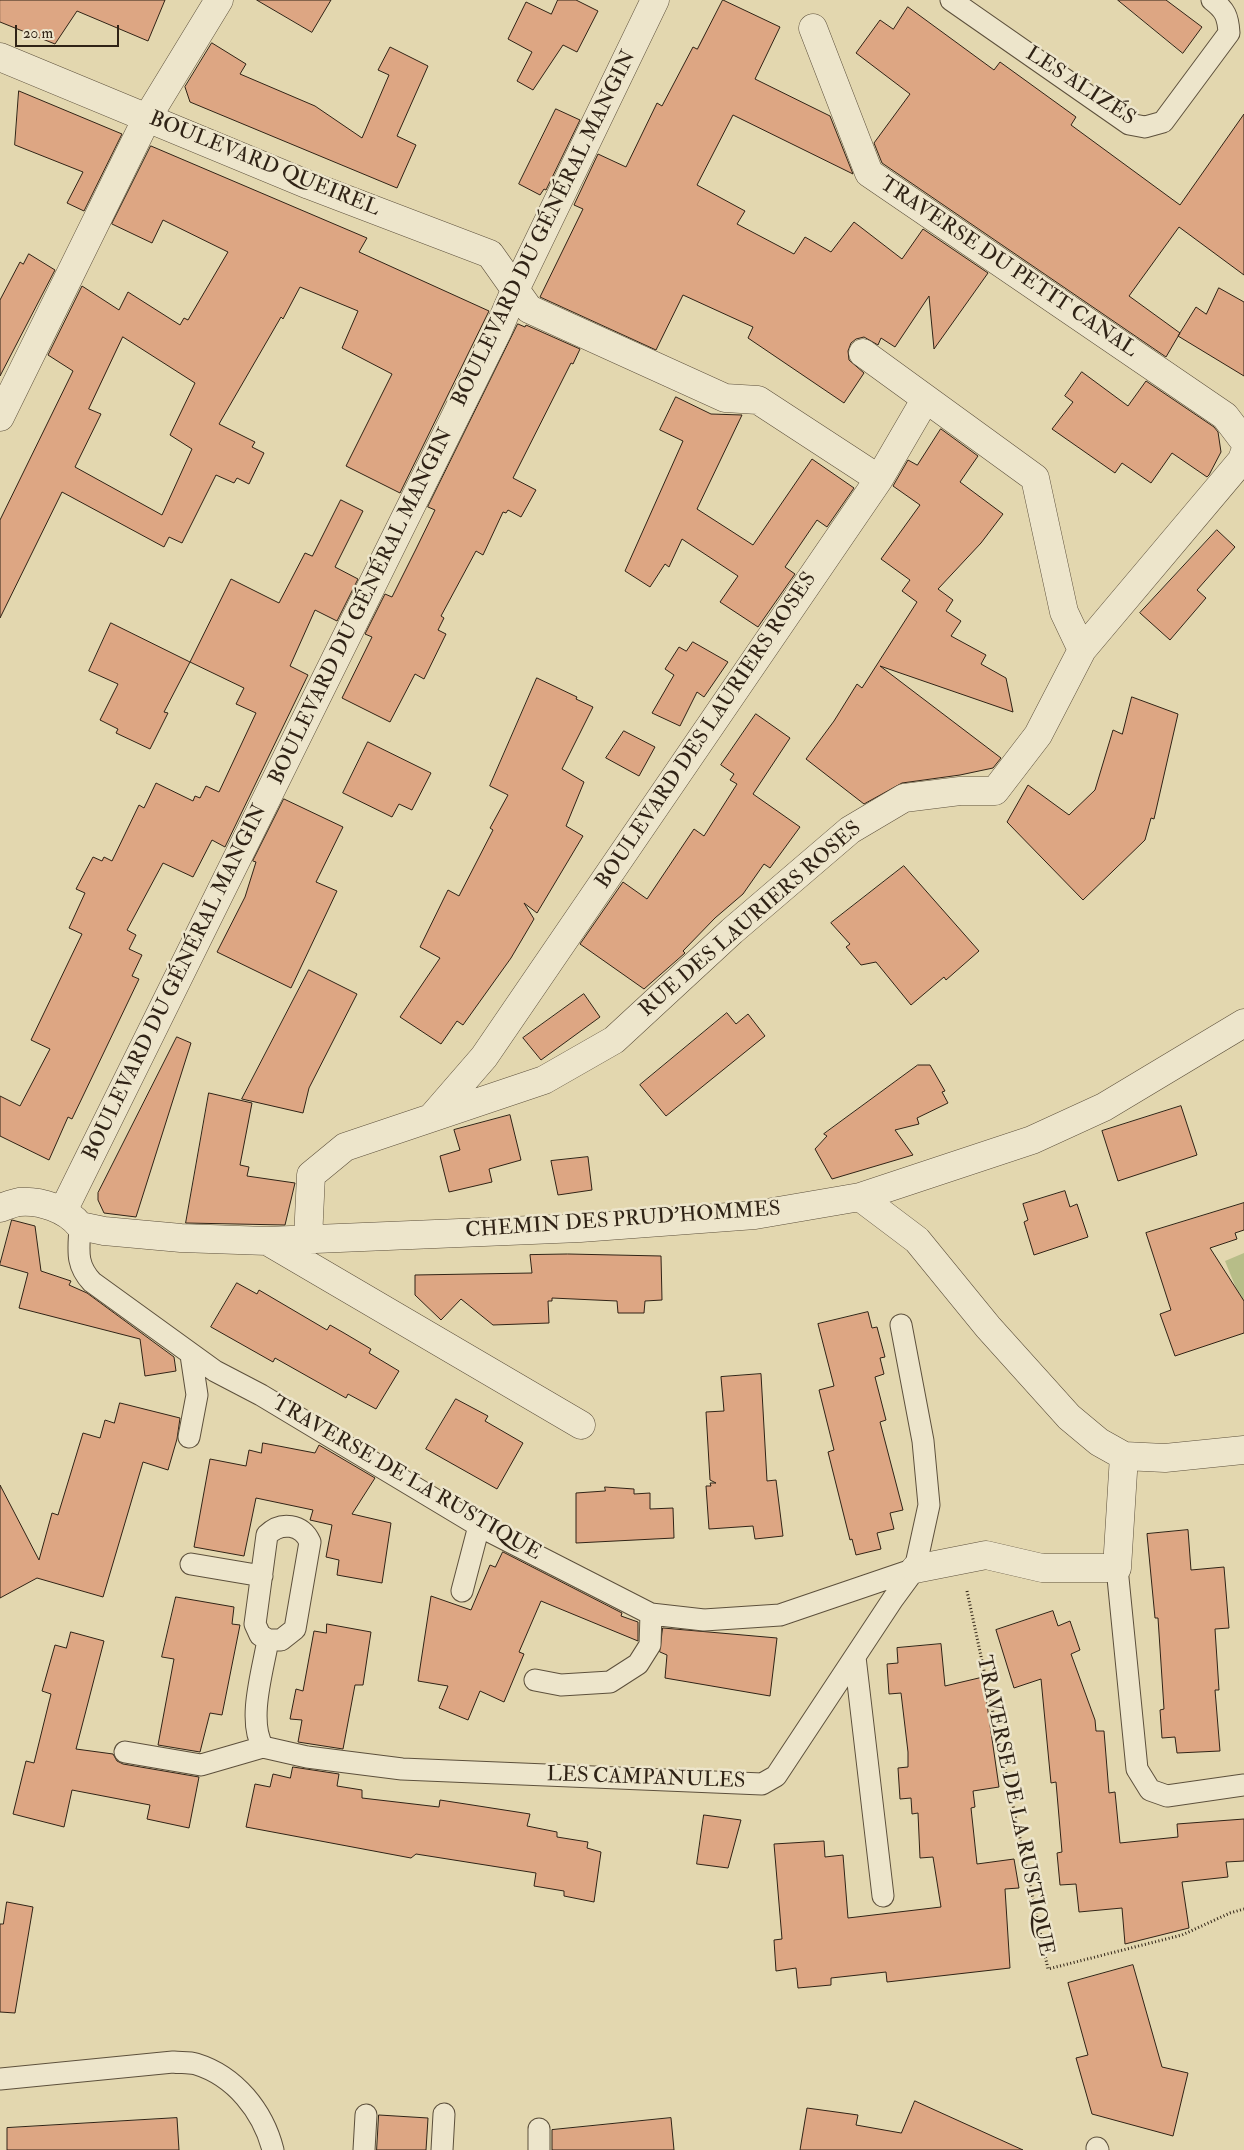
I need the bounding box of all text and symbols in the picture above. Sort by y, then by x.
scale bar [18,15,121,47]
text: 20 m [23,24,53,43]
street label: LES ALIZÉS [1020,42,1140,132]
street label: BOULEVARD DU GÉNÉRAL MANGIN [448,47,642,411]
street label: BOULEVARD QUEIREL [145,107,383,223]
street label: TRAVERSE DU PETIT CANAL [875,172,1141,364]
street label: BOULEVARD DU GÉNÉRAL MANGIN [265,425,459,789]
street label: BOULEVARD DES LAURIERS ROSES [591,568,823,894]
street label: BOULEVARD DU GÉNÉRAL MANGIN [79,801,273,1165]
street label: RUE DES LAURIERS ROSES [635,817,867,1023]
street label: CHEMIN DES PRUD'HOMMES [465,1197,781,1245]
street label: TRAVERSE DE LA RUSTIQUE [267,1391,545,1567]
street label: TRAVERSE DE LA RUSTIQUE [970,1653,1058,1959]
street label: LES CAMPANULES [546,1763,746,1795]

